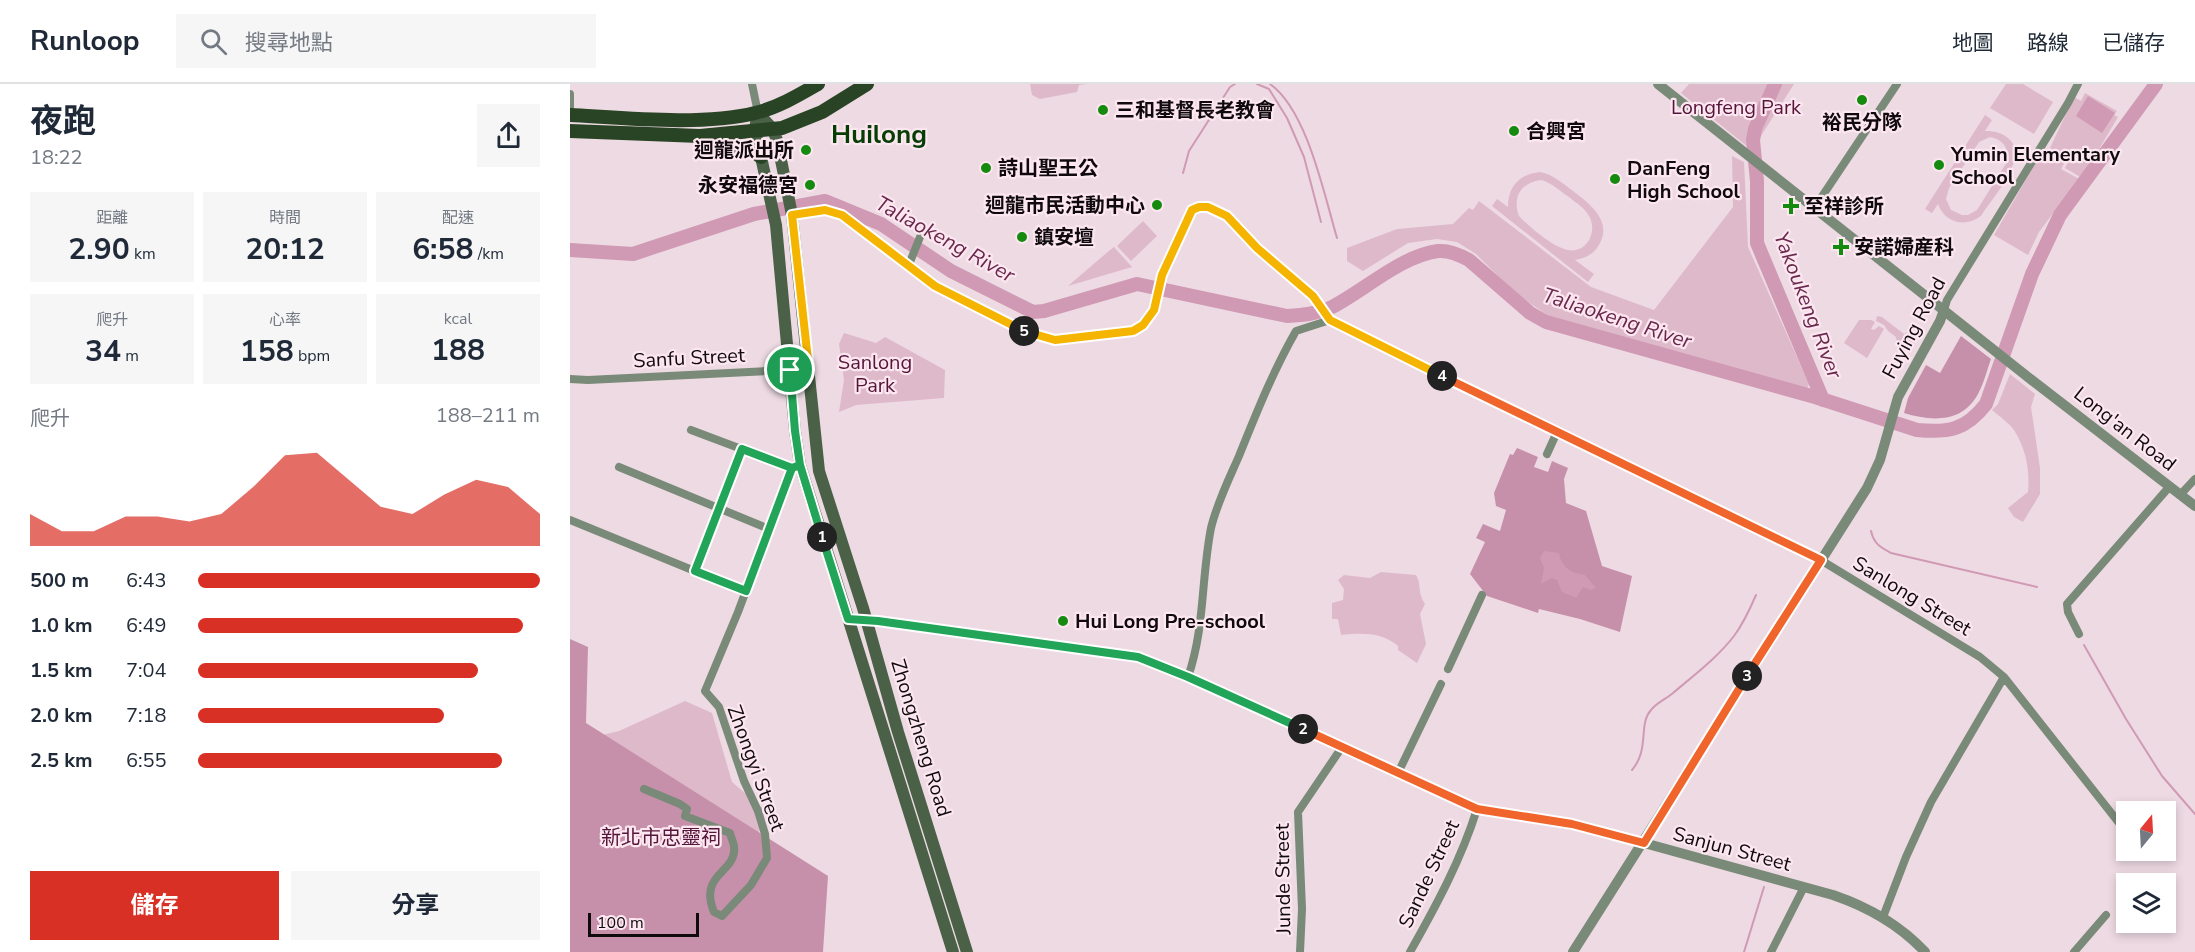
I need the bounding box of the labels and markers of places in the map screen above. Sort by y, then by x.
marker: 裕民分隊 [1855,93,1869,107]
place label: 三和基督長老教會 [1115,97,1275,124]
marker: 三和基督長老教會 [1096,103,1110,117]
place label: 裕民分隊 [1822,109,1902,136]
place label: 合興宮 [1526,118,1586,145]
marker: 合興宮 [1507,124,1521,138]
place label: 迴龍派出所 [694,137,794,164]
place label: Yumin Elementary School [1950,141,2120,191]
marker: 迴龍派出所 [799,143,813,157]
place label: 詩山聖王公 [998,155,1098,182]
place label: DanFeng High School [1627,155,1741,205]
marker: Yumin Elementary School [1932,158,1946,172]
marker: 詩山聖王公 [979,161,993,175]
place label: 永安福德宮 [698,172,798,199]
marker: DanFeng High School [1608,172,1622,186]
marker: 永安福德宮 [803,178,817,192]
place label: 迴龍市民活動中心 [985,192,1145,219]
place label: 至祥診所 [1804,193,1884,220]
marker: 至祥診所 [1782,197,1800,215]
marker: 迴龍市民活動中心 [1150,198,1164,212]
place label: 鎮安壇 [1034,224,1094,251]
marker: 鎮安壇 [1015,230,1029,244]
place label: 安諾婦産科 [1854,234,1954,261]
marker: 安諾婦産科 [1832,238,1850,256]
pin: 5 [1009,316,1039,346]
pin [764,344,815,395]
pin: 4 [1427,361,1457,391]
pin: 1 [807,522,837,552]
place label: Hui Long Pre-school [1075,608,1266,635]
marker: Hui Long Pre-school [1056,614,1070,628]
pin: 3 [1732,661,1762,691]
pin: 2 [1288,714,1318,744]

